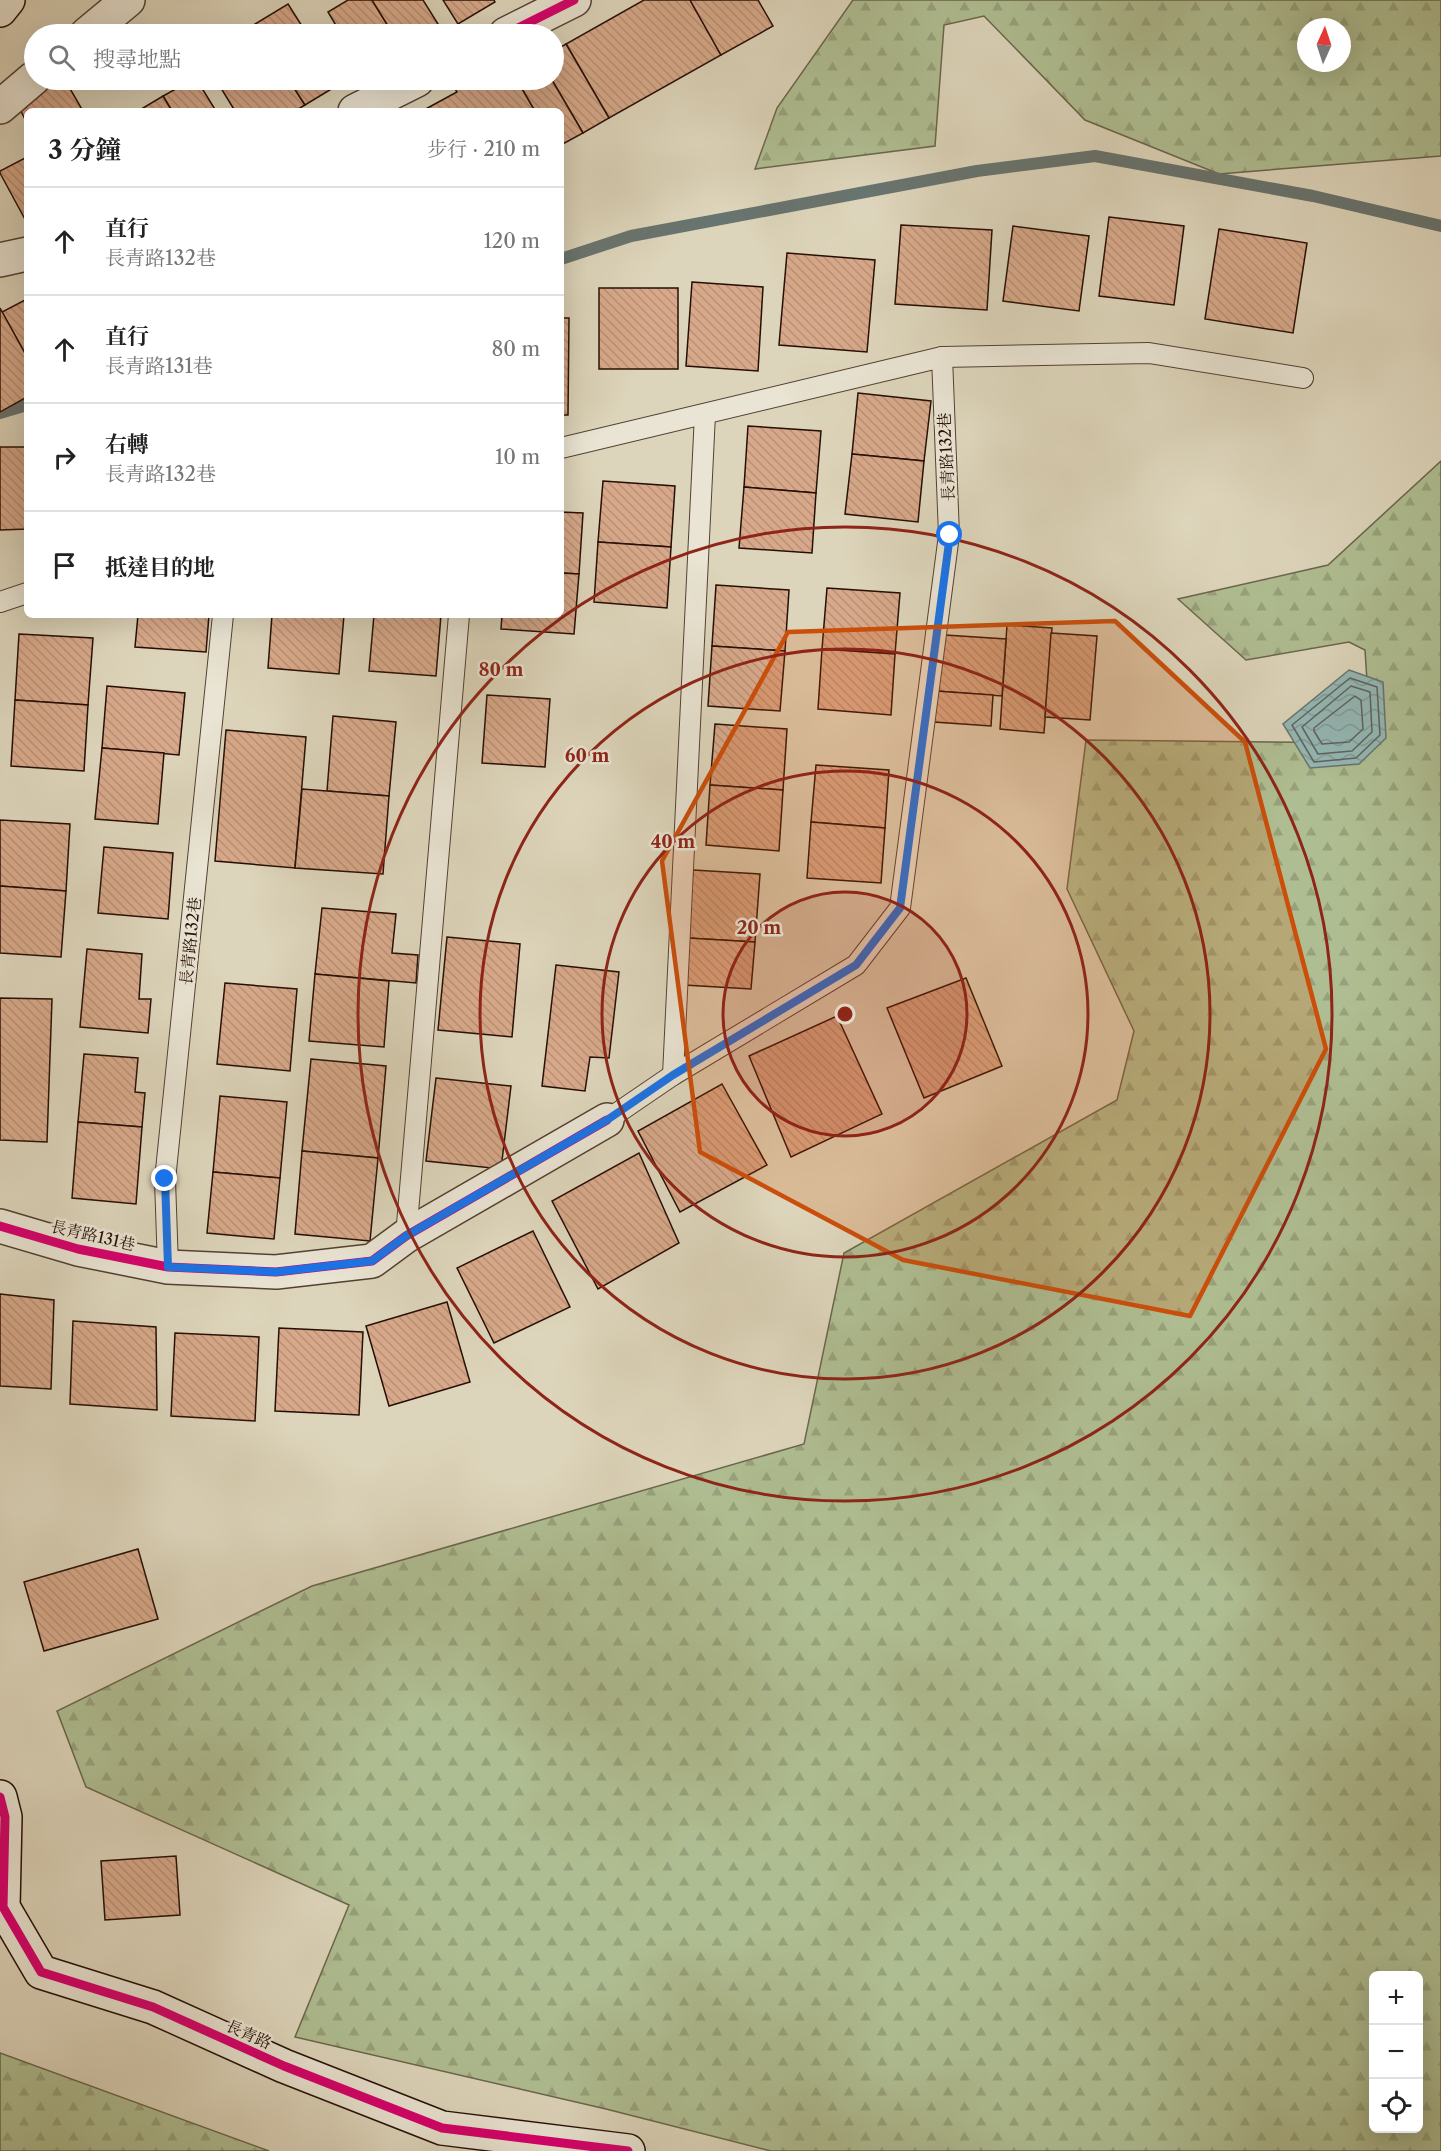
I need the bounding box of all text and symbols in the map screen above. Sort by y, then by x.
north arrow [1297,18,1351,72]
search box [24,24,564,90]
icon: search [45,41,78,74]
text: 搜尋地點 [93,46,181,73]
text: 3 分鐘 [48,134,121,166]
text: 步行 · 210 m [427,137,540,161]
text: 直行 [105,215,149,242]
icon: ahead [48,225,81,258]
text: 120 m [483,229,540,253]
text: 長青路132巷 [105,246,216,270]
text: 直行 [105,323,149,350]
icon: ahead [48,333,81,366]
text: 80 m [492,337,540,361]
text: 長青路131巷 [105,354,213,378]
street label: 長青路132巷 [934,412,958,502]
text: 右轉 [105,431,149,458]
icon: right [48,441,81,474]
text: 10 m [495,445,540,469]
text: 長青路132巷 [105,462,216,486]
route start [936,521,962,547]
icon: arrive [48,549,81,582]
text: 抵達目的地 [105,554,215,581]
text: 80 m [478,659,524,681]
text: 60 m [565,745,609,767]
text: 40 m [651,831,695,853]
street label: 長青路132巷 [175,896,205,986]
text: 20 m [737,917,781,939]
centre of rings [835,1004,855,1024]
route end [151,1165,177,1191]
street label: 長青路131巷 [49,1216,137,1254]
map controls [1369,1971,1423,2133]
button: + [1369,1971,1423,2025]
street label: 長青路 [223,2015,275,2053]
button: − [1369,2025,1423,2079]
button: locate [1369,2079,1423,2133]

